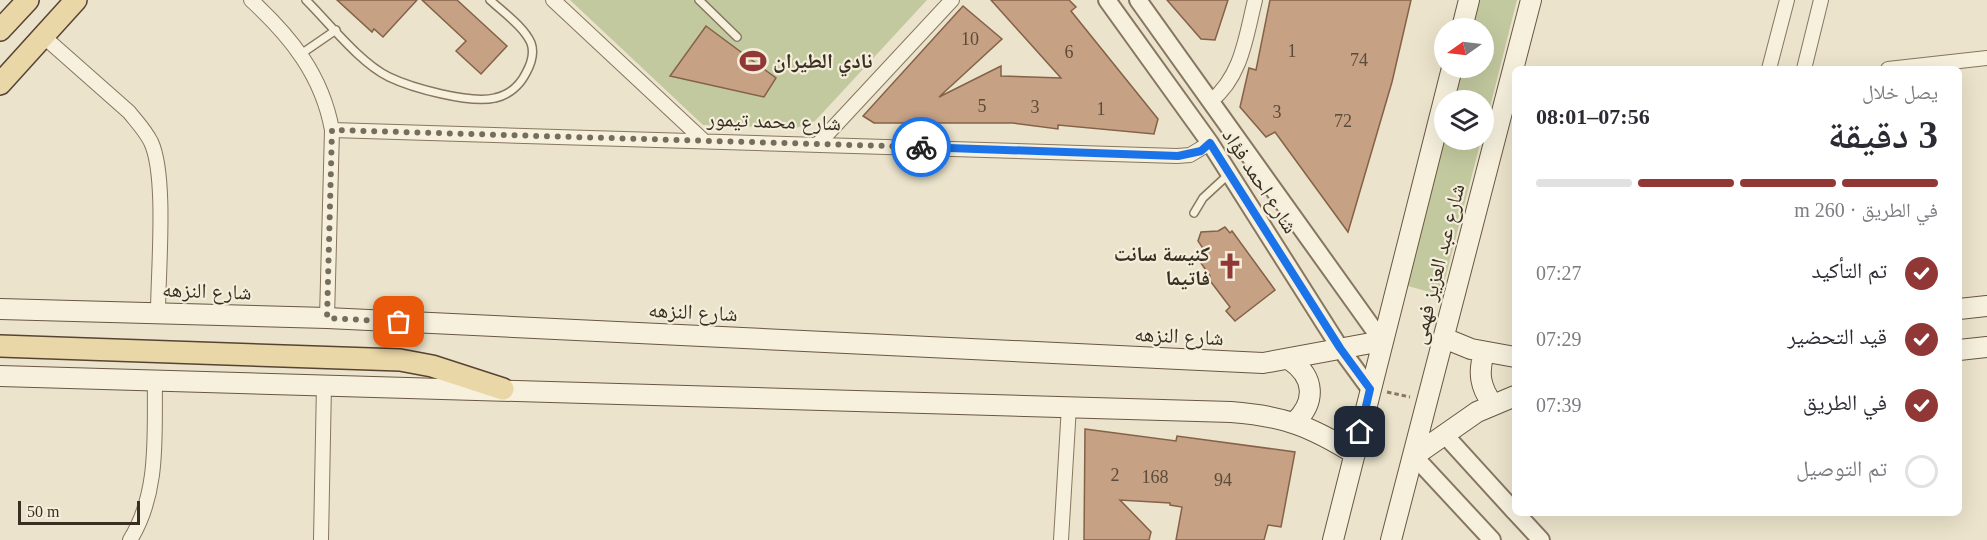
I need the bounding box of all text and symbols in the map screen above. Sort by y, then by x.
north arrow [1434,18,1494,78]
map controls [1434,18,1494,150]
house number: 10 [961,29,979,49]
house number: 1 [1288,41,1297,61]
house number: 6 [1065,42,1074,62]
sports icon: نادي الطيران [738,46,768,76]
place label: نادي الطيران [773,49,872,77]
house number: 74 [1350,50,1368,70]
text: يصل خلال [1862,81,1938,103]
button: layers [1434,90,1494,150]
house number: 5 [978,96,987,116]
house number: 3 [1031,97,1040,117]
house number: 1 [1097,99,1106,119]
house number: 3 [1273,102,1282,122]
text: 07:56–08:01 [1536,104,1650,129]
street label: شارع محمد تيمور [706,107,841,136]
house number: 72 [1334,111,1352,131]
text: 3 دقيقة [1828,113,1938,156]
courier [891,117,951,177]
street label: شارع احمد فؤاد [1216,124,1303,238]
icon: bike [905,131,938,164]
street label: شارع عبد العزيز فهمى [1406,181,1471,347]
text: في الطريق · 260 m [1794,199,1938,221]
place label: كنيسة سانت فاتيما [1114,242,1210,290]
church icon: كنيسة سانت فاتيما [1215,251,1245,281]
icon: check [1905,257,1938,290]
text: تم التأكيد [1811,258,1887,283]
text: 07:27 [1536,262,1582,284]
street label: شارع النزهه [162,277,252,306]
pin [373,296,424,347]
street label: شارع النزهه [648,298,738,327]
icon: bag [382,305,415,338]
street label: شارع النزهه [1134,322,1224,351]
icon: check [1905,323,1938,356]
text: قيد التحضير [1788,324,1887,349]
text: 07:29 [1536,328,1582,350]
icon: check [1905,389,1938,422]
text: في الطريق [1803,390,1887,415]
text: 07:39 [1536,394,1582,416]
pin [1334,406,1385,457]
icon: home [1343,415,1376,448]
text: تم التوصيل [1796,456,1887,481]
house number: 2 [1111,465,1120,485]
house number: 168 [1142,467,1169,487]
house number: 94 [1214,470,1232,490]
scale bar [18,498,140,526]
text: 50 m [27,503,59,520]

